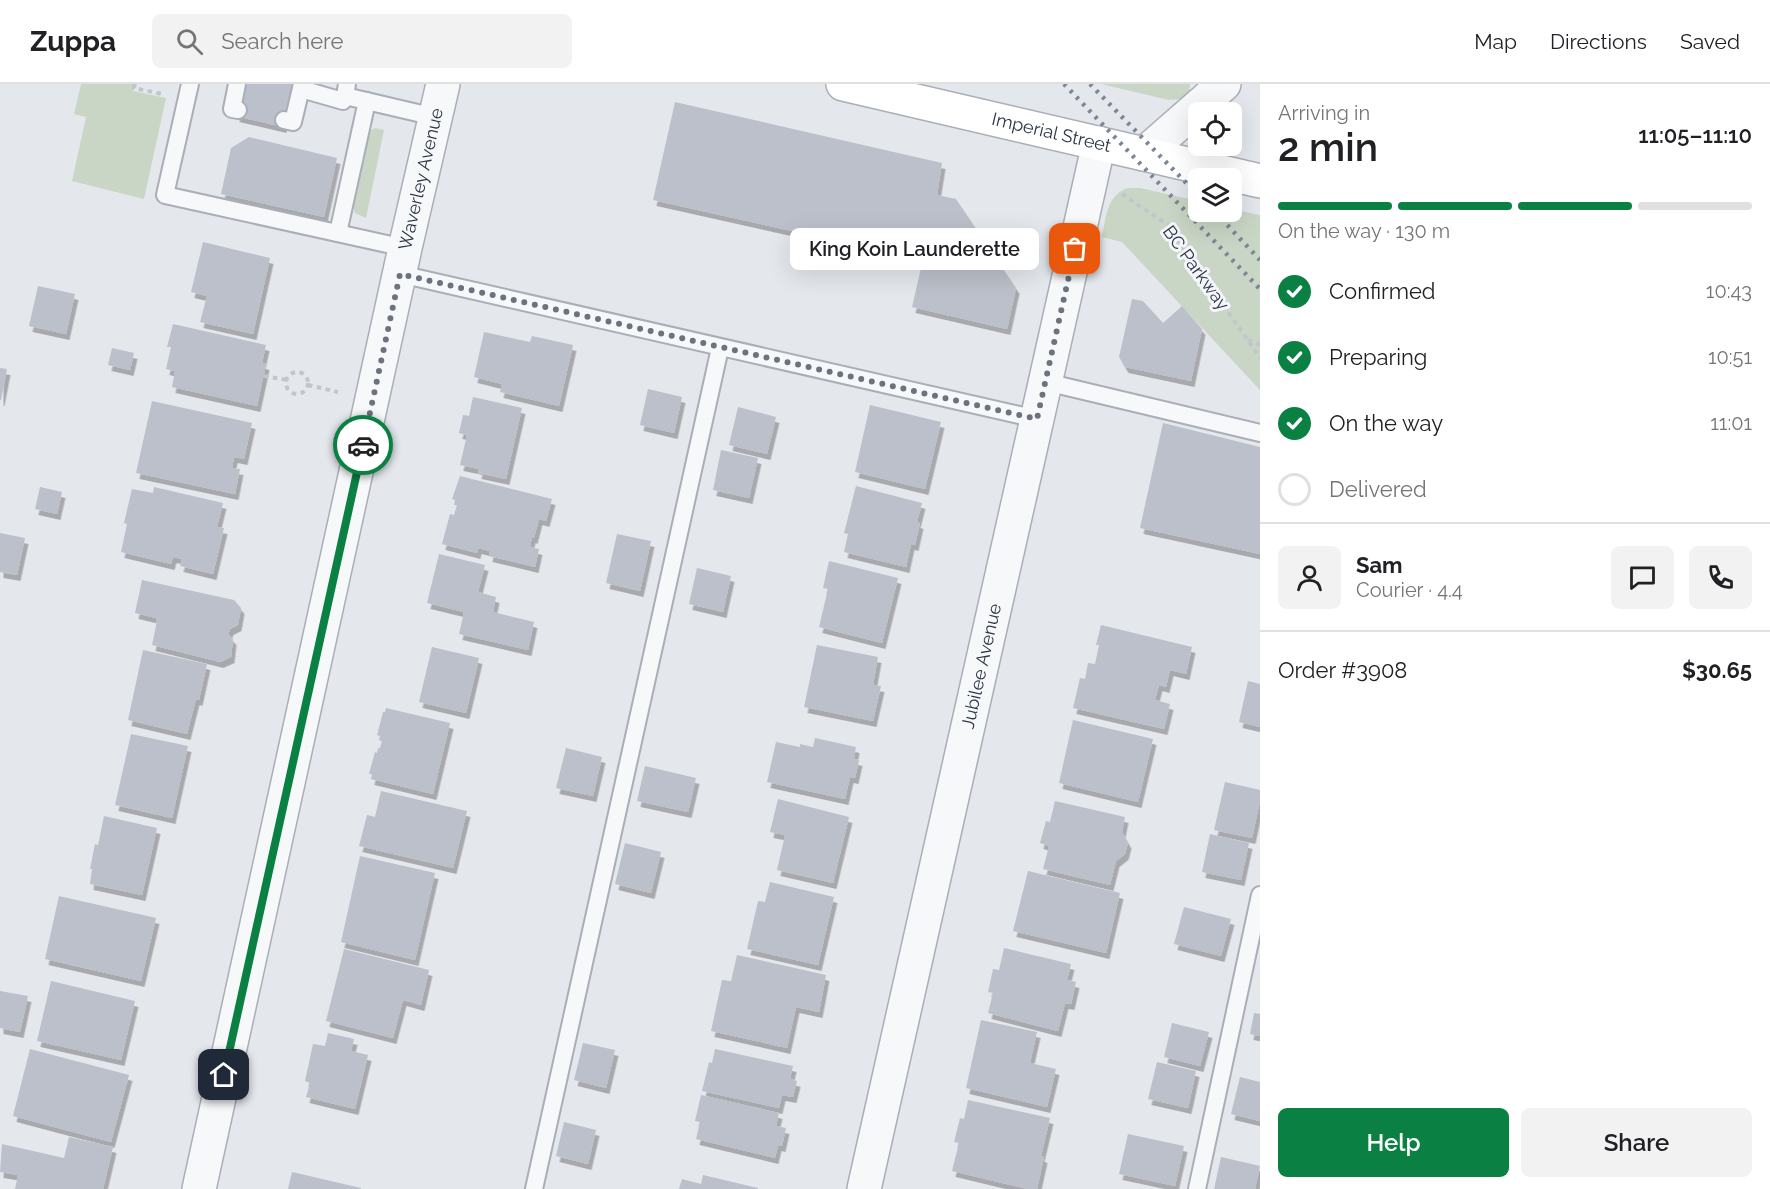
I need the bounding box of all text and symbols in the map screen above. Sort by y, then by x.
search box [152,14,572,68]
text: Zuppa [30,25,116,58]
icon: search [173,25,206,58]
text: Search here [221,28,343,54]
text: Map [1474,29,1517,54]
text: Directions [1550,29,1647,54]
text: Saved [1680,29,1740,54]
text: Arriving in [1278,101,1370,125]
map controls [1188,102,1242,222]
button: locate [1188,102,1242,156]
street label: Waverley Avenue [394,105,447,252]
street label: Imperial Street [990,108,1113,156]
text: 11:05–11:10 [1638,122,1752,148]
text: 2 min [1278,124,1378,170]
button: layers [1188,168,1242,222]
text: On the way · 130 m [1278,219,1450,243]
street label: BC Parkway [1159,221,1234,314]
pin [1049,223,1100,274]
callout: King Koin Launderette [790,228,1039,270]
icon: bag [1058,232,1091,265]
text: King Koin Launderette [809,237,1020,261]
icon: check [1278,275,1311,308]
text: Confirmed [1329,278,1436,304]
text: 10:43 [1706,279,1752,303]
icon: check [1278,341,1311,374]
text: Preparing [1329,344,1427,370]
text: 10:51 [1708,345,1752,369]
icon: check [1278,407,1311,440]
text: On the way [1329,410,1443,436]
text: 11:01 [1710,411,1752,435]
courier [333,415,393,475]
icon: car [347,429,380,462]
text: Delivered [1329,476,1427,502]
button: person [1278,546,1341,609]
button: chat [1611,546,1674,609]
button: phone [1689,546,1752,609]
text: Sam [1356,552,1403,578]
text: Courier · 4.4 [1356,578,1463,602]
street label: Jubilee Avenue [957,601,1005,731]
text: Order #3908 [1278,657,1407,683]
text: $30.65 [1682,657,1752,683]
pin [198,1049,249,1100]
icon: home [207,1058,240,1091]
button: Help [1278,1108,1509,1177]
button: Share [1521,1108,1752,1177]

